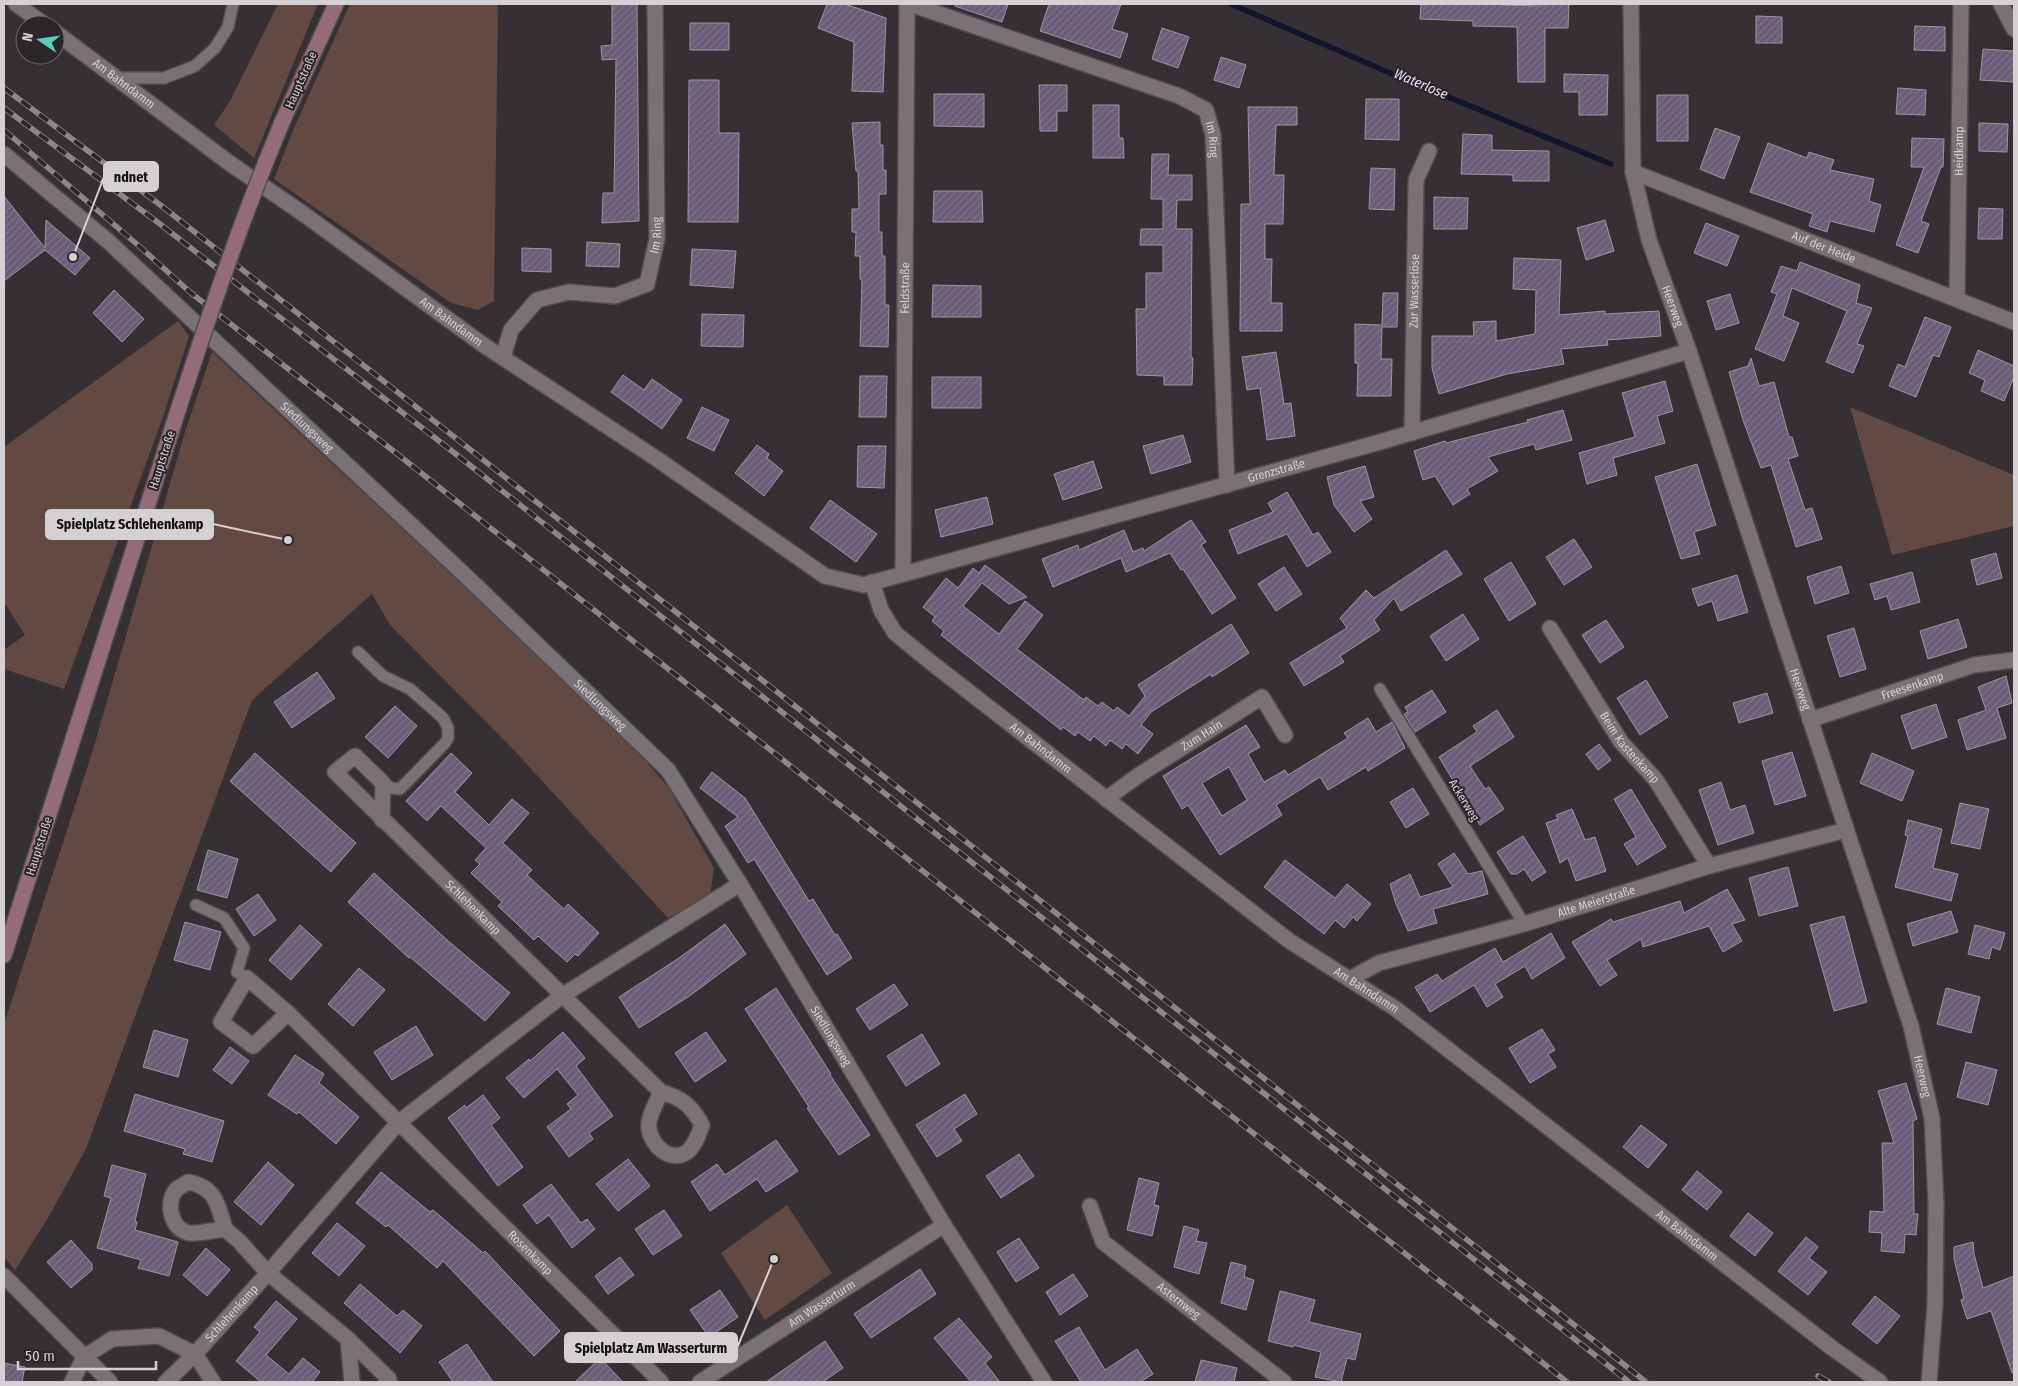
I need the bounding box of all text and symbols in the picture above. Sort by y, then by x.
north arrow [15,15,65,65]
text: N [19,31,37,43]
street label: Hauptstraße [282,49,320,111]
street label: Am Bahndamm [90,56,158,112]
water label: Waterlose [1392,65,1451,103]
street label: Im Ring [1202,120,1221,158]
street label: Heidkamp [1952,126,1966,176]
callout: ndnet [104,162,158,191]
text: ndnet [114,169,149,186]
street label: Im Ring [647,216,664,255]
street label: Auf der Heide [1790,228,1858,266]
street label: Zur Wasserlöse [1407,254,1422,328]
street label: Feldstraße [898,262,912,314]
street label: Heerweg [1659,283,1687,329]
street label: Am Bahndamm [417,294,486,349]
street label: Siedlungsweg [278,399,336,456]
street label: Hauptstraße [146,429,178,491]
street label: Grenzstraße [1246,456,1307,485]
callout: Spielplatz Schlehenkamp [46,510,213,539]
text: Spielplatz Schlehenkamp [57,516,204,533]
street label: Heerweg [1787,667,1814,712]
street label: Freesenkamp [1879,669,1945,703]
street label: Siedlungsweg [571,677,630,734]
street label: Beim Kastenkamp [1597,709,1662,786]
street label: Zum Hain [1178,717,1225,754]
street label: Am Bahndamm [1007,720,1074,776]
street label: Ackerweg [1446,776,1482,824]
street label: Hauptstraße [23,815,55,877]
street label: Schlehenkamp [442,877,504,938]
street label: Alte Meierstraße [1556,883,1637,920]
street label: Am Bahndamm [1331,964,1401,1016]
street label: Siedlungsweg [808,1004,854,1069]
street label: Heerweg [1911,1054,1934,1099]
street label: Am Bahndamm [1654,1207,1721,1264]
street label: Rosenkamp [505,1228,556,1278]
street label: Am Wasserturm [786,1277,858,1330]
street label: Asternweg [1154,1279,1203,1322]
street label: Schlehenkamp [202,1282,261,1345]
callout: Spielplatz Am Wasserturm [565,1333,737,1362]
scale bar [18,1338,155,1370]
text: Spielplatz Am Wasserturm [575,1340,727,1357]
text: 50 m [25,1347,55,1365]

